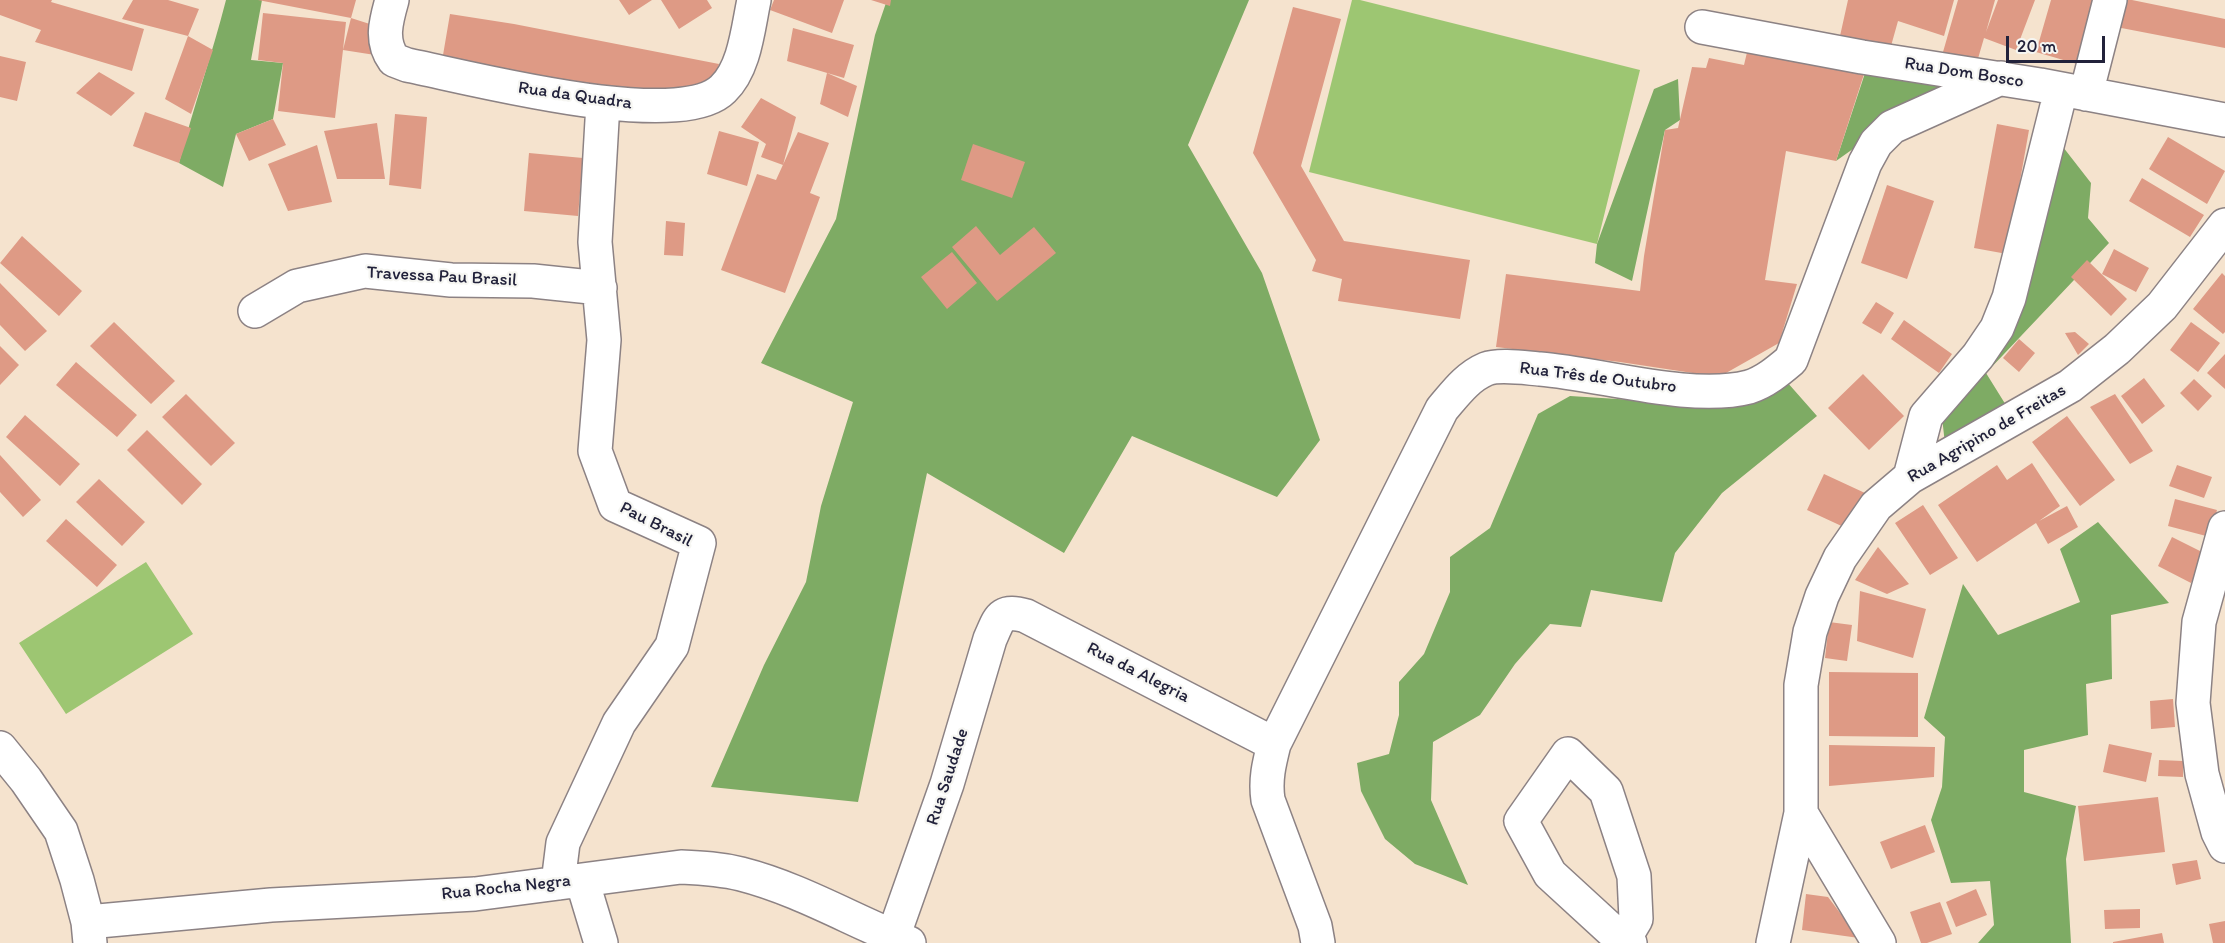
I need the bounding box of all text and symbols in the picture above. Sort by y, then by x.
scale bar [2009,24,2108,62]
text: 20 m [2017,35,2057,57]
street label: Rua Dom Bosco [1903,53,2025,93]
street label: Rua da Quadra [517,77,633,115]
street label: Travessa Pau Brasil [366,262,518,292]
street label: Rua Três de Outubro [1518,358,1678,398]
street label: Rua Agripino de Freitas [1904,380,2070,488]
street label: Pau Brasil [616,497,696,553]
street label: Rua da Alegria [1083,638,1193,708]
street label: Rua Saudade [922,726,974,828]
street label: Rua Rocha Negra [440,870,572,906]

